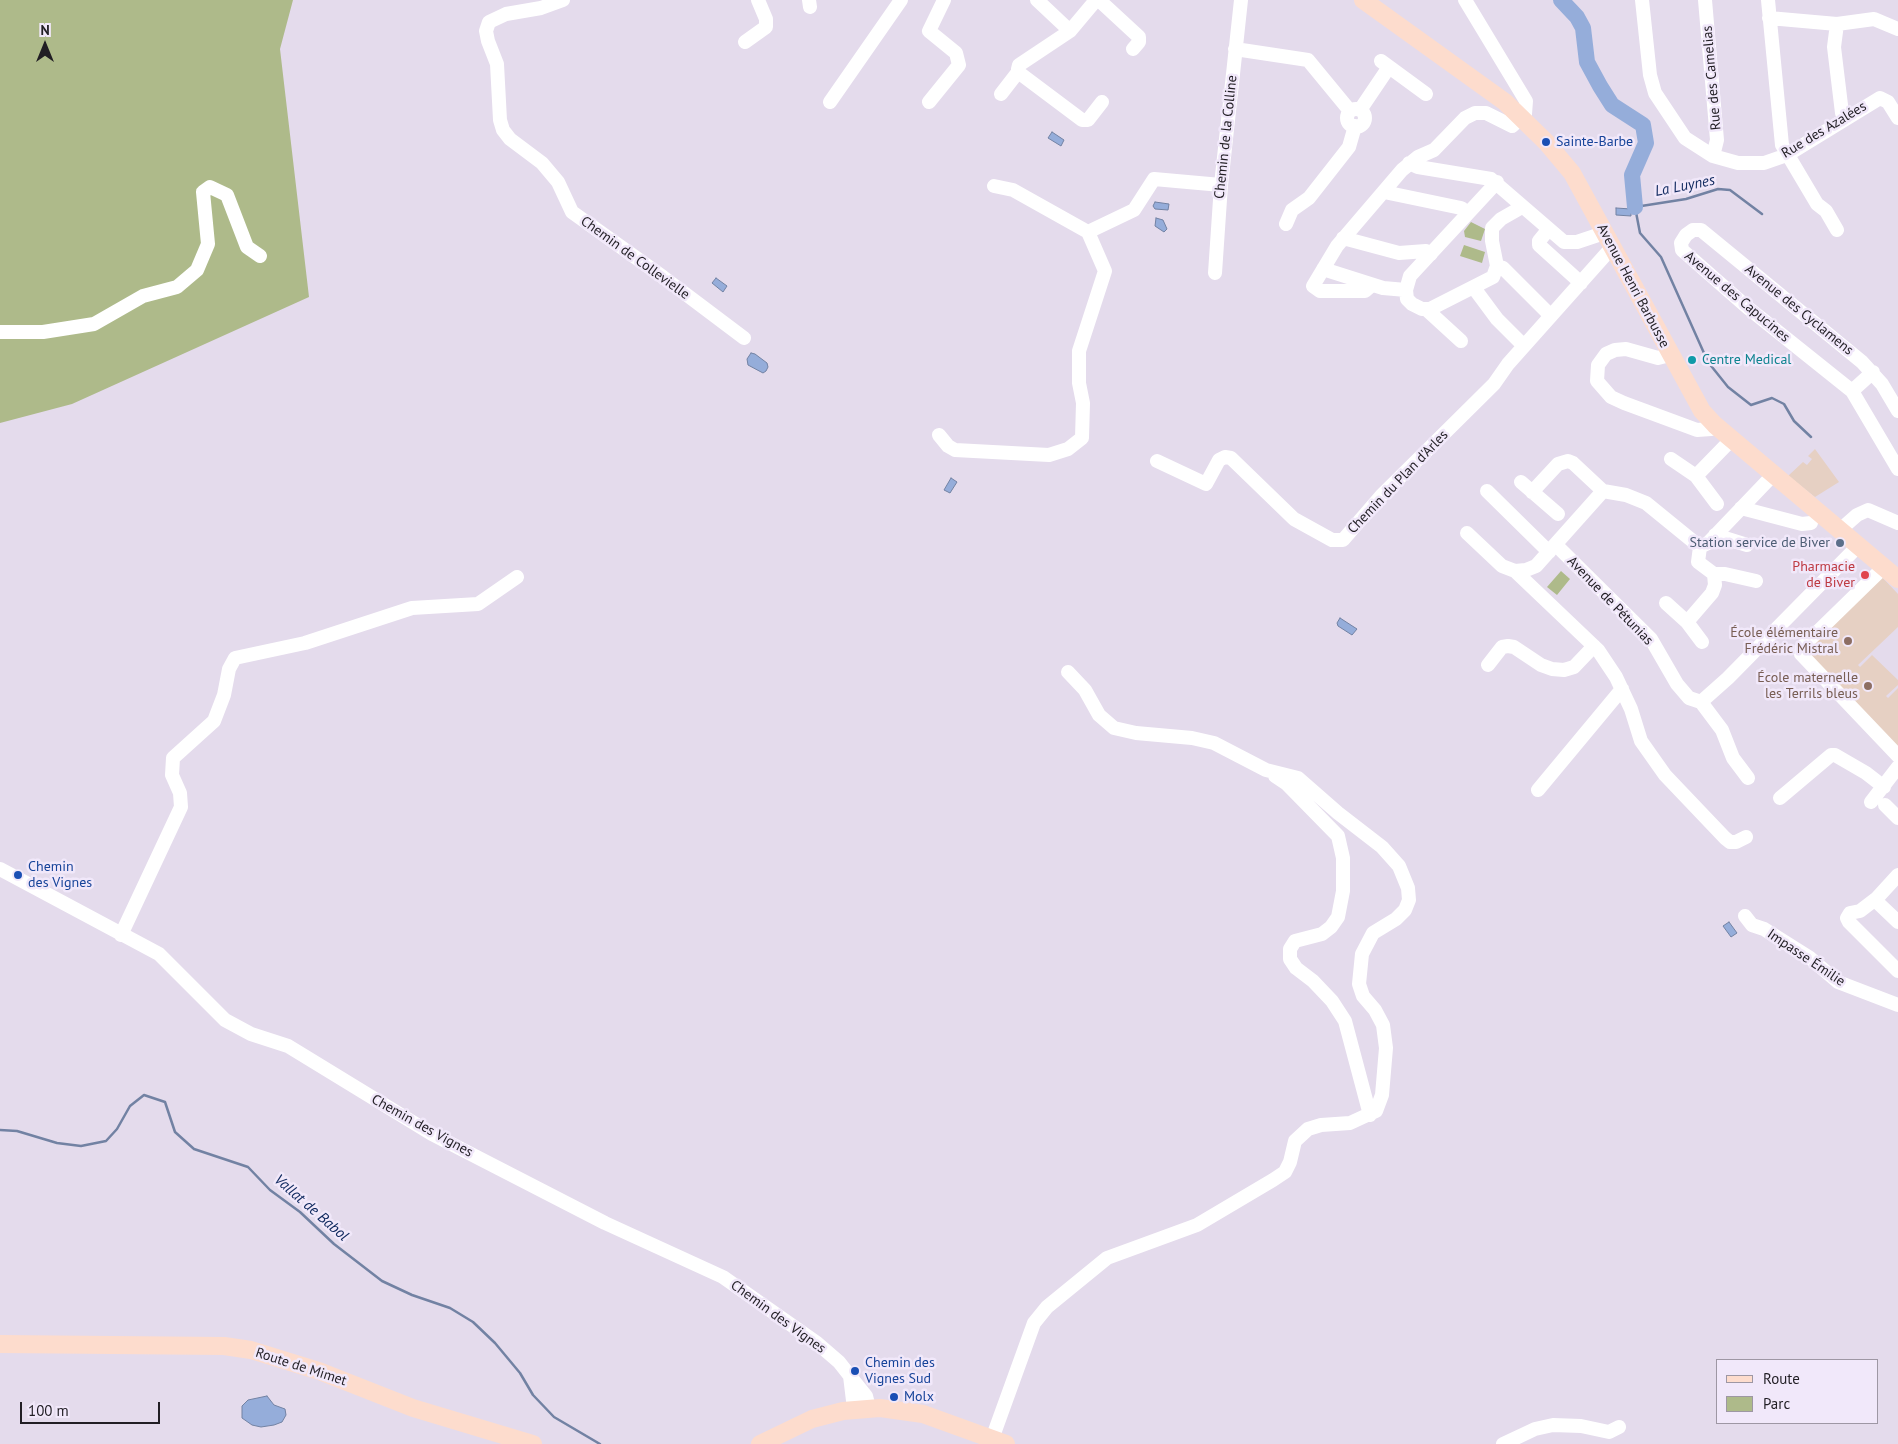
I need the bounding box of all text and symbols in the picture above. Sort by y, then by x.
north arrow [20,20,70,70]
text: N [40,21,50,39]
street label: Rue des Camelias [1699,25,1725,131]
street label: Chemin de la Colline [1211,74,1241,200]
street label: Rue des Azalées [1779,98,1869,162]
place label: Sainte-Barbe [1556,134,1633,150]
marker: Sainte-Barbe [1540,136,1552,148]
water label: La Luynes [1654,171,1716,201]
street label: Chemin de Collevielle [577,213,693,303]
street label: Avenue Henri Barbusse [1593,221,1673,351]
street label: Avenue des Capucines [1681,248,1793,346]
street label: Avenue des Cyclamens [1741,261,1857,359]
place label: Centre Medical [1702,352,1791,368]
marker: Centre Medical [1686,354,1698,366]
street label: Chemin du Plan d'Arles [1344,427,1452,537]
place label: Station service de Biver [1690,535,1830,551]
marker: Station service de Biver [1834,537,1846,549]
street label: Avenue de Pétunias [1563,553,1657,649]
place label: Pharmacie de Biver [1792,559,1855,592]
marker: Pharmacie de Biver [1859,569,1871,581]
place label: École élémentaire Frédéric Mistral [1730,625,1838,658]
marker: École élémentaire Frédéric Mistral [1842,635,1854,647]
place label: École maternelle les Terrils bleus [1757,670,1858,702]
marker: École maternelle les Terrils bleus [1862,680,1874,692]
place label: Chemin des Vignes [28,859,92,892]
marker: Chemin des Vignes [12,869,24,881]
street label: Impasse Émilie [1764,926,1848,990]
street label: Chemin des Vignes [368,1091,476,1161]
water label: Vallat de Babol [270,1171,352,1245]
street label: Chemin des Vignes [727,1277,829,1357]
street label: Route de Mimet [253,1344,349,1390]
place label: Chemin des Vignes Sud [865,1355,935,1388]
legend [1716,1359,1878,1424]
marker: Chemin des Vignes Sud [849,1365,861,1377]
text: Route [1763,1369,1800,1388]
place label: Molx [904,1389,934,1405]
marker: Molx [888,1391,900,1403]
scale bar [22,1392,162,1424]
text: Parc [1763,1394,1790,1413]
text: 100 m [28,1401,69,1420]

